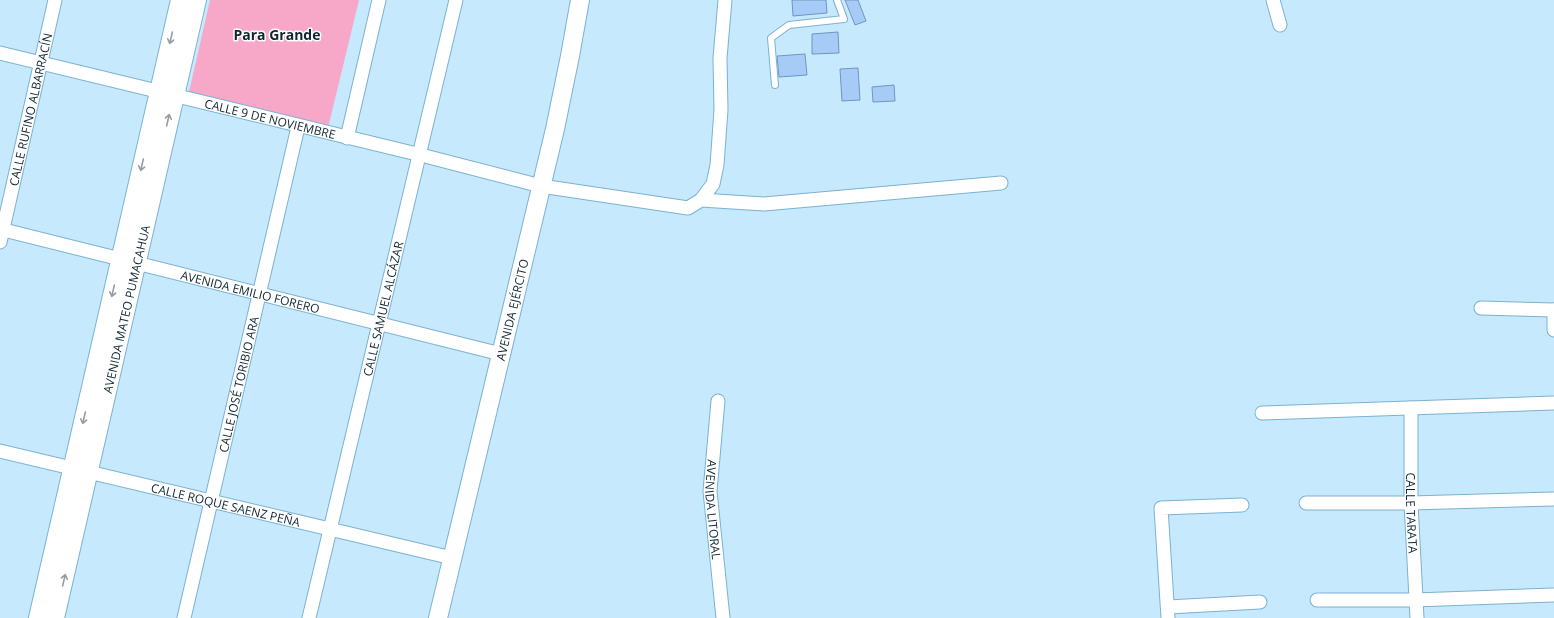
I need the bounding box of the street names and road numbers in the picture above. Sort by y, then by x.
street label: CALLE RUFINO ALBARRACÍN [5,31,56,187]
street label: CALLE 9 DE NOVIEMBRE [203,94,337,143]
street label: AVENIDA MATEO PUMACAHUA [98,223,154,395]
street label: CALLE SAMUEL ALCÁZAR [358,239,407,378]
street label: AVENIDA EJÉRCITO [491,257,532,362]
street label: AVENIDA EMILIO FORERO [179,266,322,317]
street label: CALLE JOSÉ TORIBIO ARA [214,314,262,454]
street label: AVENIDA LITORAL [701,459,725,560]
street label: CALLE TARATA [1402,473,1422,554]
street label: CALLE ROQUE SAENZ PEÑA [150,479,302,530]

